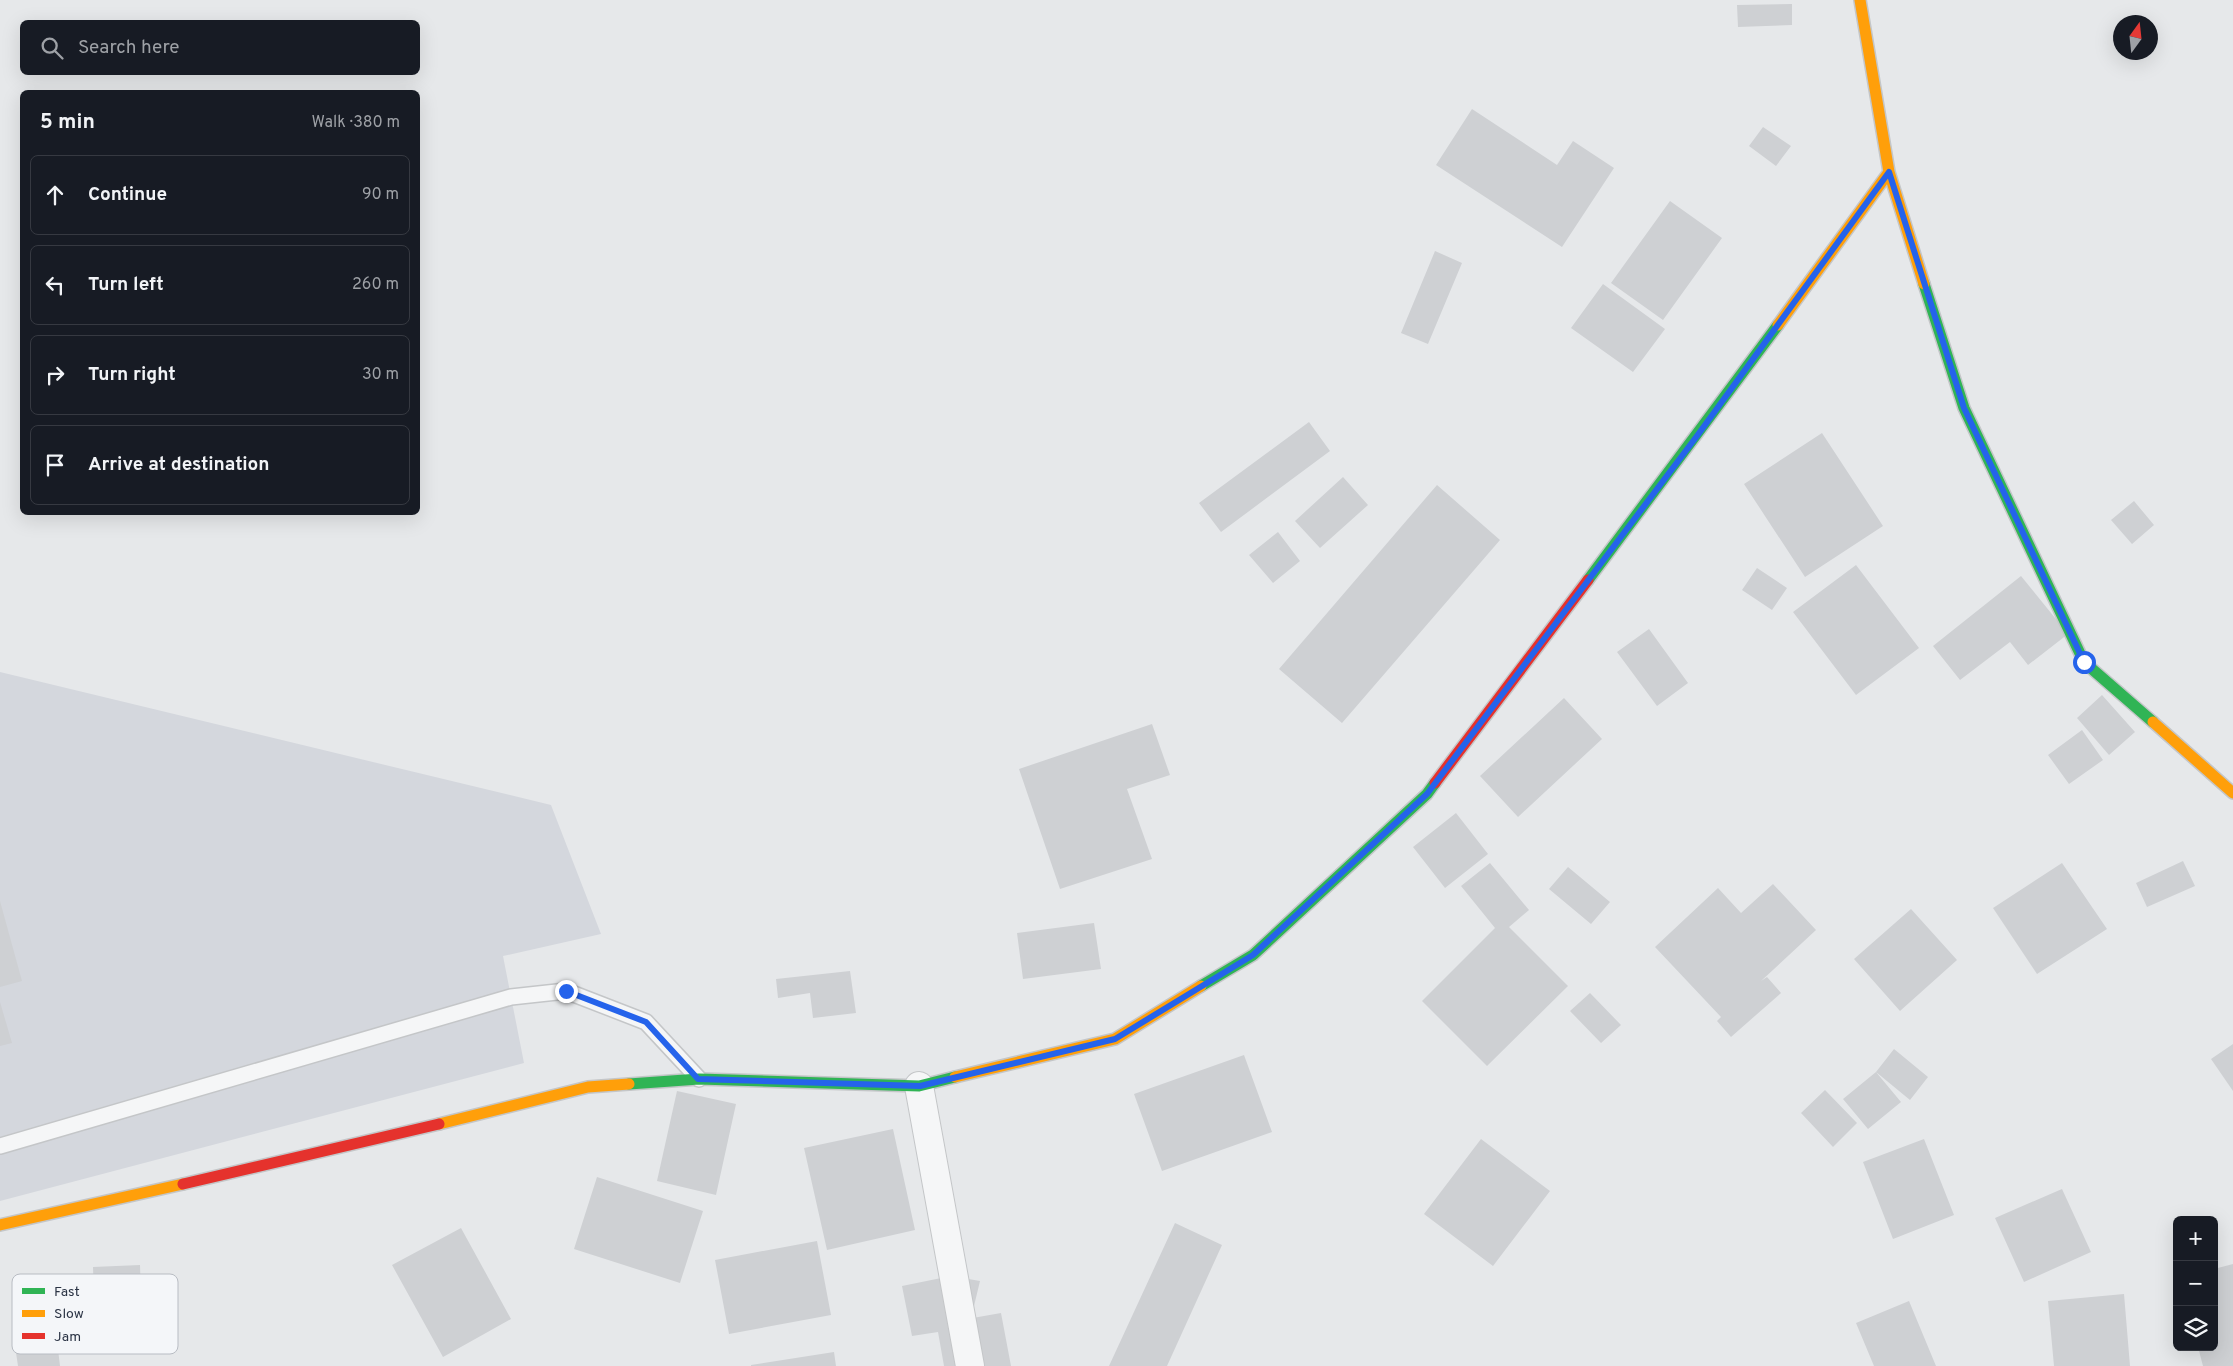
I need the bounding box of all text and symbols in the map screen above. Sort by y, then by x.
north arrow [2113,15,2158,60]
search box [20,20,420,75]
icon: search [38,34,66,62]
text: Search here [78,36,180,60]
text: 5 min [40,109,95,136]
text: Walk · 380 m [312,113,400,133]
icon: ahead [41,181,69,209]
text: Continue [88,183,167,207]
text: 90 m [362,185,399,205]
icon: left [41,271,69,299]
text: Turn left [88,273,164,297]
text: 260 m [352,275,399,295]
icon: right [41,361,69,389]
text: Turn right [88,363,176,387]
text: 30 m [362,365,399,385]
icon: arrive [41,451,69,479]
text: Arrive at destination [88,453,269,477]
route start [2073,651,2096,674]
route end [555,980,578,1003]
map controls [2173,1216,2218,1351]
button: + [2173,1216,2218,1261]
button: − [2173,1261,2218,1306]
legend [12,1274,178,1354]
text: Fast [54,1284,80,1301]
text: Slow [54,1306,84,1323]
button: layers [2173,1306,2218,1351]
text: Jam [54,1329,81,1346]

